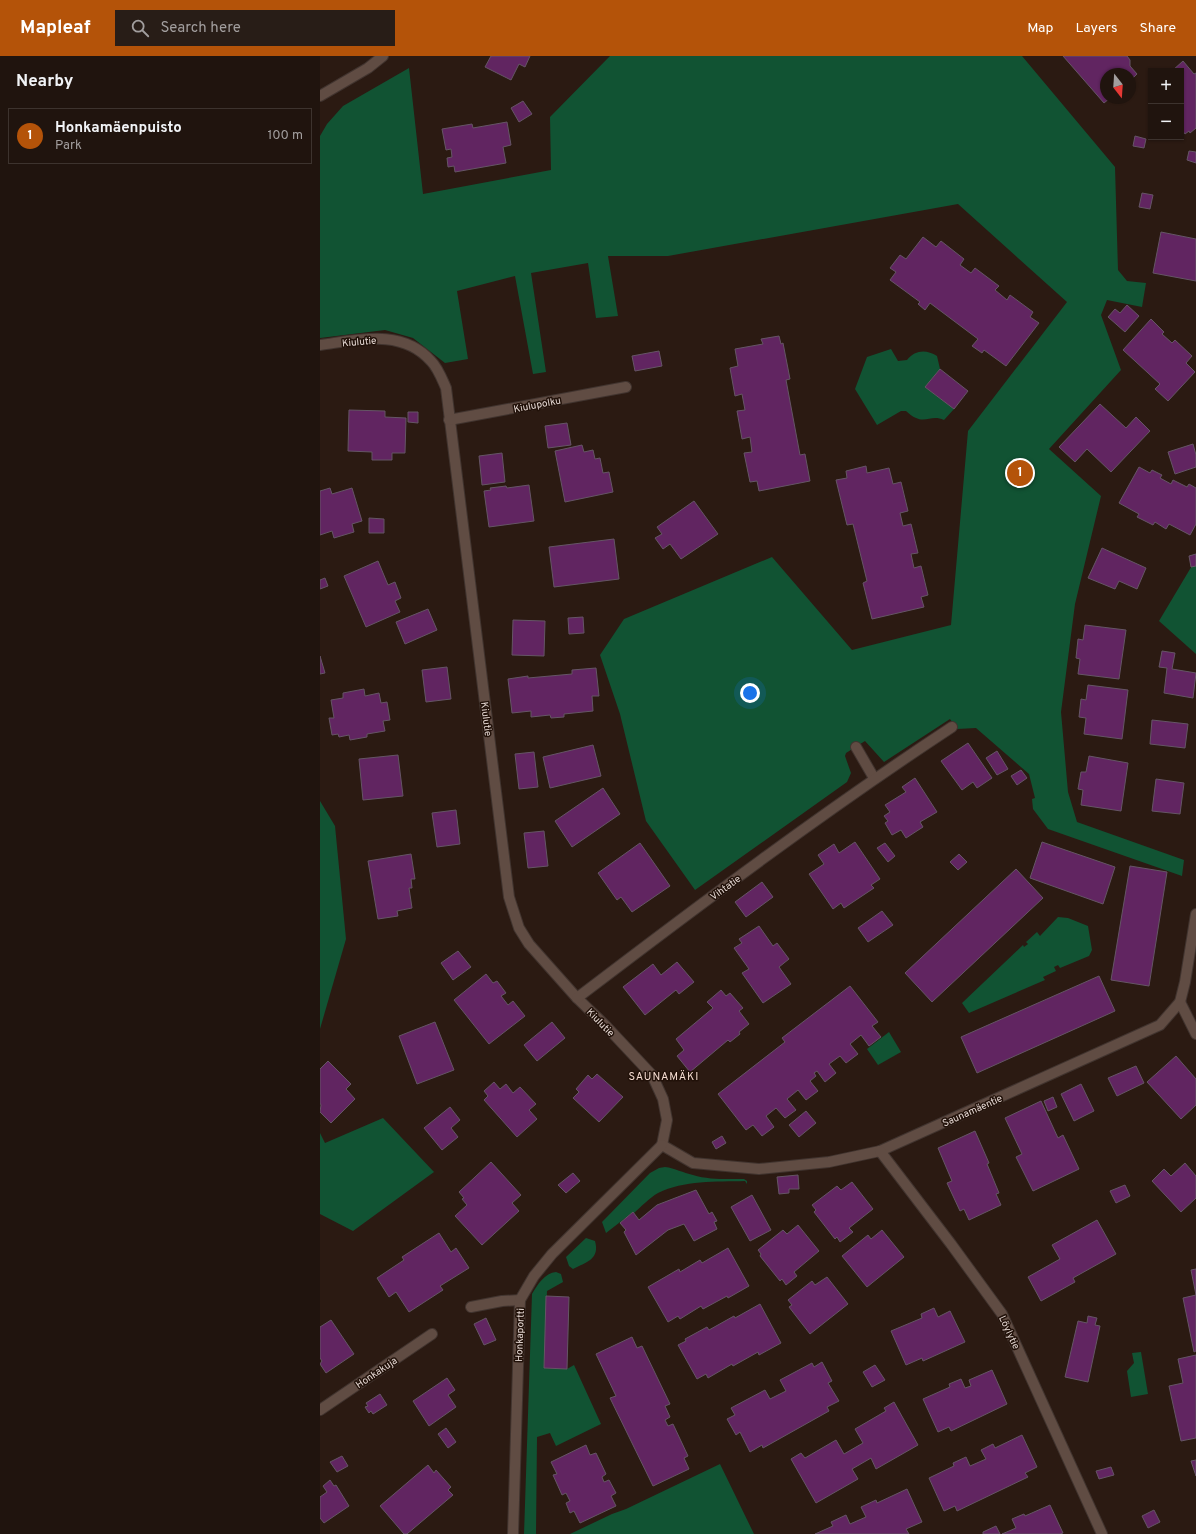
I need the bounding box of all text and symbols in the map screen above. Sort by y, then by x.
search box [115,10,395,46]
text: Mapleaf [20,16,91,40]
icon: search [129,17,151,39]
text: Search here [161,19,241,38]
text: Map [1027,20,1053,37]
text: Layers [1075,20,1117,37]
text: Share [1139,20,1176,37]
north arrow [1100,68,1136,104]
map controls [1148,68,1184,140]
button: + [1148,68,1184,104]
text: Nearby [16,71,73,93]
button: − [1148,104,1184,140]
text: Honkamäenpuisto [55,119,182,138]
text: 1 [27,128,33,144]
text: 100 m [267,128,303,144]
text: Park [55,138,82,154]
street label: Kiulutie [341,335,377,350]
street label: Kiulupolku [513,395,562,416]
pin: 1 [1007,458,1033,488]
your location [740,683,760,703]
street label: Kiulutie [477,701,494,737]
street label: Vihtatie [708,873,744,904]
street label: Kiulutie [583,1006,617,1040]
district label: SAUNAMÄKI [629,1069,699,1084]
street label: Saunamäentie [941,1092,1005,1130]
street label: Honkaportti [513,1308,528,1362]
street label: Löylytie [995,1314,1022,1352]
street label: Honkakuja [354,1355,400,1392]

